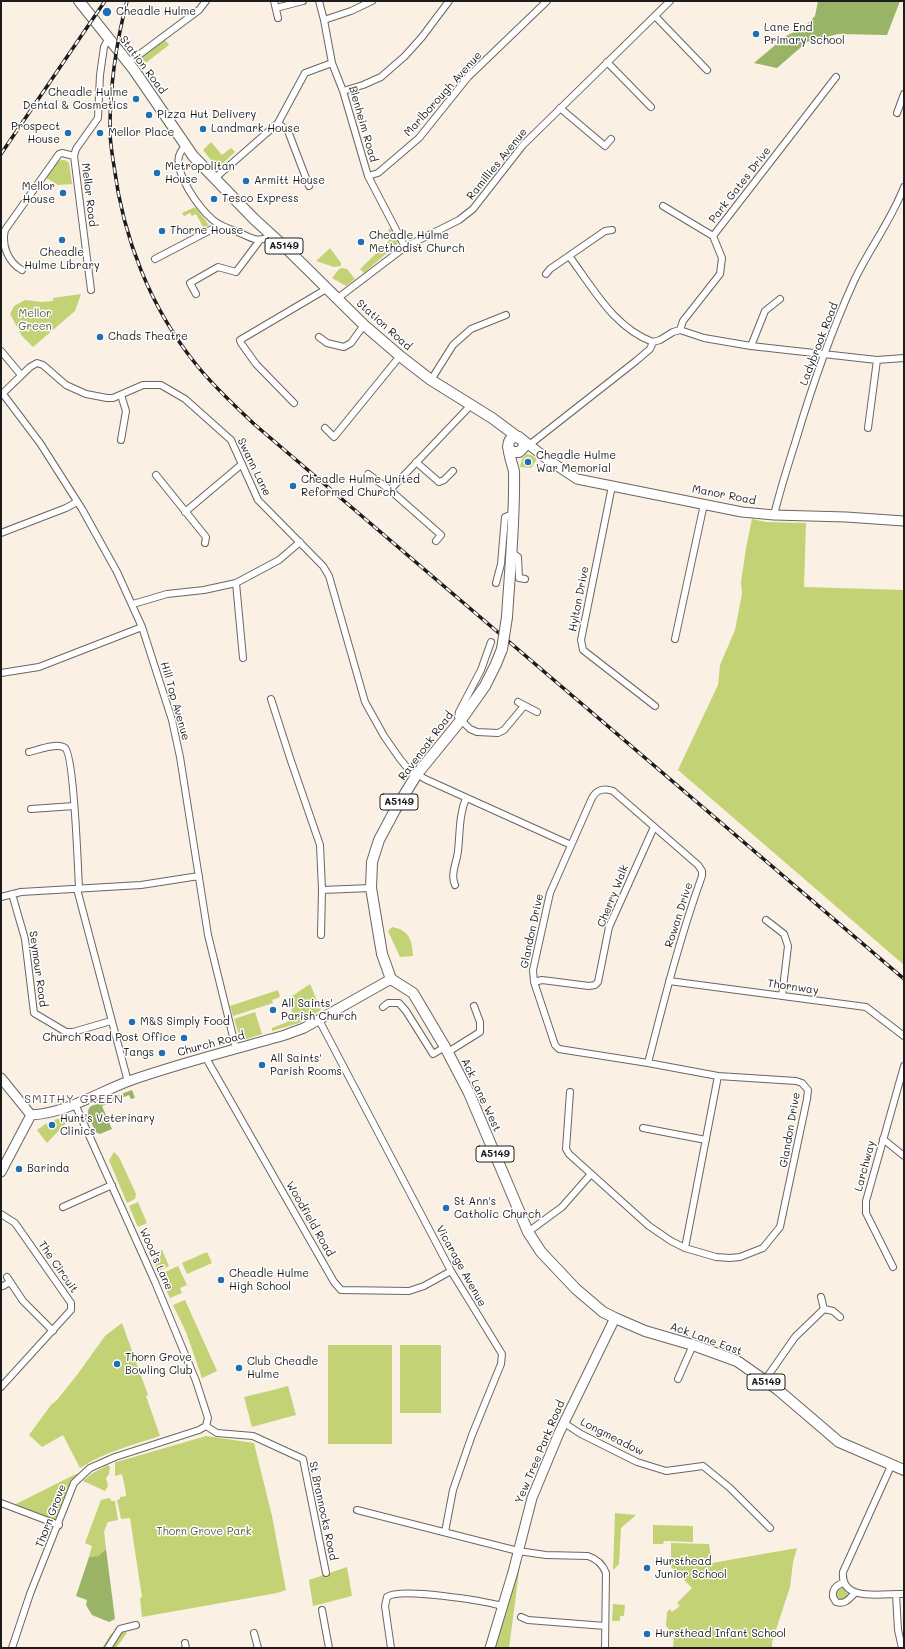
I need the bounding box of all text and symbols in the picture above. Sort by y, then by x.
place label: Cheadle Hulme [116,5,196,19]
marker: Cheadle Hulme [101,6,113,18]
place label: Lane End Primary School [764,21,845,47]
marker: Lane End Primary School [751,29,761,39]
street label: Station Road [117,33,169,97]
street label: Marlborough Avenue [401,49,485,139]
street label: Blenheim Road [346,84,380,164]
place label: Cheadle Hulme Dental & Cosmetics [23,86,128,112]
marker: Cheadle Hulme Dental & Cosmetics [131,94,141,104]
place label: Pizza Hut Delivery [157,108,256,122]
marker: Pizza Hut Delivery [144,110,154,120]
place label: Prospect House [11,120,60,146]
place label: Landmark House [211,122,300,136]
marker: Landmark House [198,124,208,134]
street label: Ramillies Avenue [464,125,530,203]
place label: Mellor Place [108,126,174,140]
marker: Prospect House [63,128,73,138]
marker: Mellor Place [95,128,105,138]
street label: Park Gates Drive [706,144,774,226]
place label: Metropolitan House [165,160,235,186]
street label: Mellor Road [79,162,99,228]
marker: Metropolitan House [152,168,162,178]
place label: Armitt House [254,174,325,188]
marker: Armitt House [241,176,251,186]
place label: Mellor House [22,180,55,206]
marker: Mellor House [58,188,68,198]
place label: Tesco Express [222,192,299,206]
marker: Tesco Express [209,194,219,204]
place label: Thorne House [170,224,243,238]
marker: Thorne House [157,226,167,236]
place label: Cheadle Hulme Methodist Church [369,229,464,255]
marker: Cheadle Hulme Library [57,235,67,245]
marker: Cheadle Hulme Methodist Church [356,237,366,247]
road number: A5149 [265,238,303,254]
place label: Cheadle Hulme Library [24,246,100,272]
street label: Station Road [354,297,414,353]
street label: Ladybrook Road [797,301,841,387]
park label: Mellor Green [18,307,52,333]
place label: Chads Theatre [108,330,188,344]
marker: Chads Theatre [95,332,105,342]
street label: Swann Lane [234,436,274,498]
place label: Cheadle Hulme War Memorial [536,449,616,475]
marker: Cheadle Hulme War Memorial [523,457,533,467]
place label: Cheadle Hulme United Reformed Church [301,473,420,499]
marker: Cheadle Hulme United Reformed Church [288,481,298,491]
street label: Manor Road [691,482,757,508]
street label: Hylton Drive [566,565,592,633]
street label: Hill Top Avenue [157,660,193,742]
street label: Ravenoak Road [396,709,456,783]
road number: A5149 [380,794,418,810]
street label: Cherry Walk [594,863,632,929]
street label: Rowan Drive [662,881,696,949]
street label: Glandon Drive [518,892,546,970]
street label: Seymour Road [26,930,50,1008]
street label: Thornway [767,977,819,997]
place label: All Saints' Parish Church [281,997,357,1023]
marker: All Saints' Parish Church [268,1005,278,1015]
place label: M&S Simply Food [140,1015,230,1029]
marker: M&S Simply Food [127,1017,137,1027]
street label: Church Road [176,1029,246,1059]
place label: Church Road Post Office [42,1031,176,1045]
marker: Church Road Post Office [179,1033,189,1043]
place label: Tangs [123,1046,154,1060]
marker: Tangs [157,1048,167,1058]
place label: All Saints' Parish Rooms [270,1052,342,1078]
street label: Ack Lane West [458,1056,504,1134]
marker: All Saints' Parish Rooms [257,1060,267,1070]
street label: Glandon Drive [777,1091,803,1169]
district label: SMITHY GREEN [24,1092,124,1106]
place label: Hunt's Veterinary Clinics [60,1112,155,1138]
marker: Hunt's Veterinary Clinics [47,1120,57,1130]
street label: Larchway [852,1139,878,1193]
road number: A5149 [476,1146,514,1162]
place label: Barinda [27,1162,69,1176]
marker: Barinda [14,1164,24,1174]
street label: Woodfield Road [283,1179,337,1259]
place label: St Ann's Catholic Church [454,1195,541,1221]
marker: St Ann's Catholic Church [441,1203,451,1213]
street label: Vicarage Avenue [433,1223,489,1309]
street label: Wood's Lane [136,1226,176,1292]
street label: The Circuit [35,1239,81,1295]
place label: Cheadle Hulme High School [229,1267,309,1293]
marker: Cheadle Hulme High School [216,1275,226,1285]
street label: Ack Lane East [668,1320,744,1358]
place label: Thorn Grove Bowling Club [125,1351,193,1377]
place label: Club Cheadle Hulme [247,1355,318,1381]
marker: Thorn Grove Bowling Club [112,1359,122,1369]
marker: Club Cheadle Hulme [234,1363,244,1373]
road number: A5149 [747,1374,785,1390]
street label: Yew Tree Park Road [512,1398,568,1506]
street label: Longmeadow [578,1415,646,1459]
street label: St Brannocks Road [306,1460,340,1562]
street label: Thorn Grove [33,1482,69,1550]
park label: Thorn Grove Park [156,1525,252,1539]
place label: Hursthead Junior School [655,1555,727,1581]
marker: Hursthead Junior School [642,1563,652,1573]
place label: Hursthead Infant School [655,1627,786,1641]
marker: Hursthead Infant School [642,1629,652,1639]

